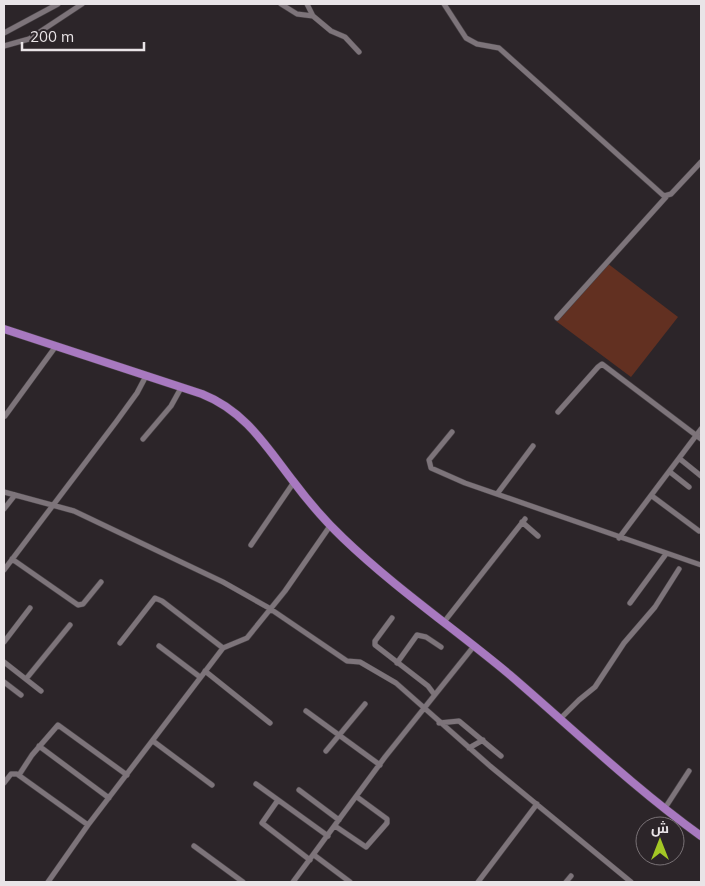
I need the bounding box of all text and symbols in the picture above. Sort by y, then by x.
scale bar [22,20,145,52]
text: 200 m [30,27,74,46]
north arrow [635,816,685,866]
text: ش [651,819,669,837]

